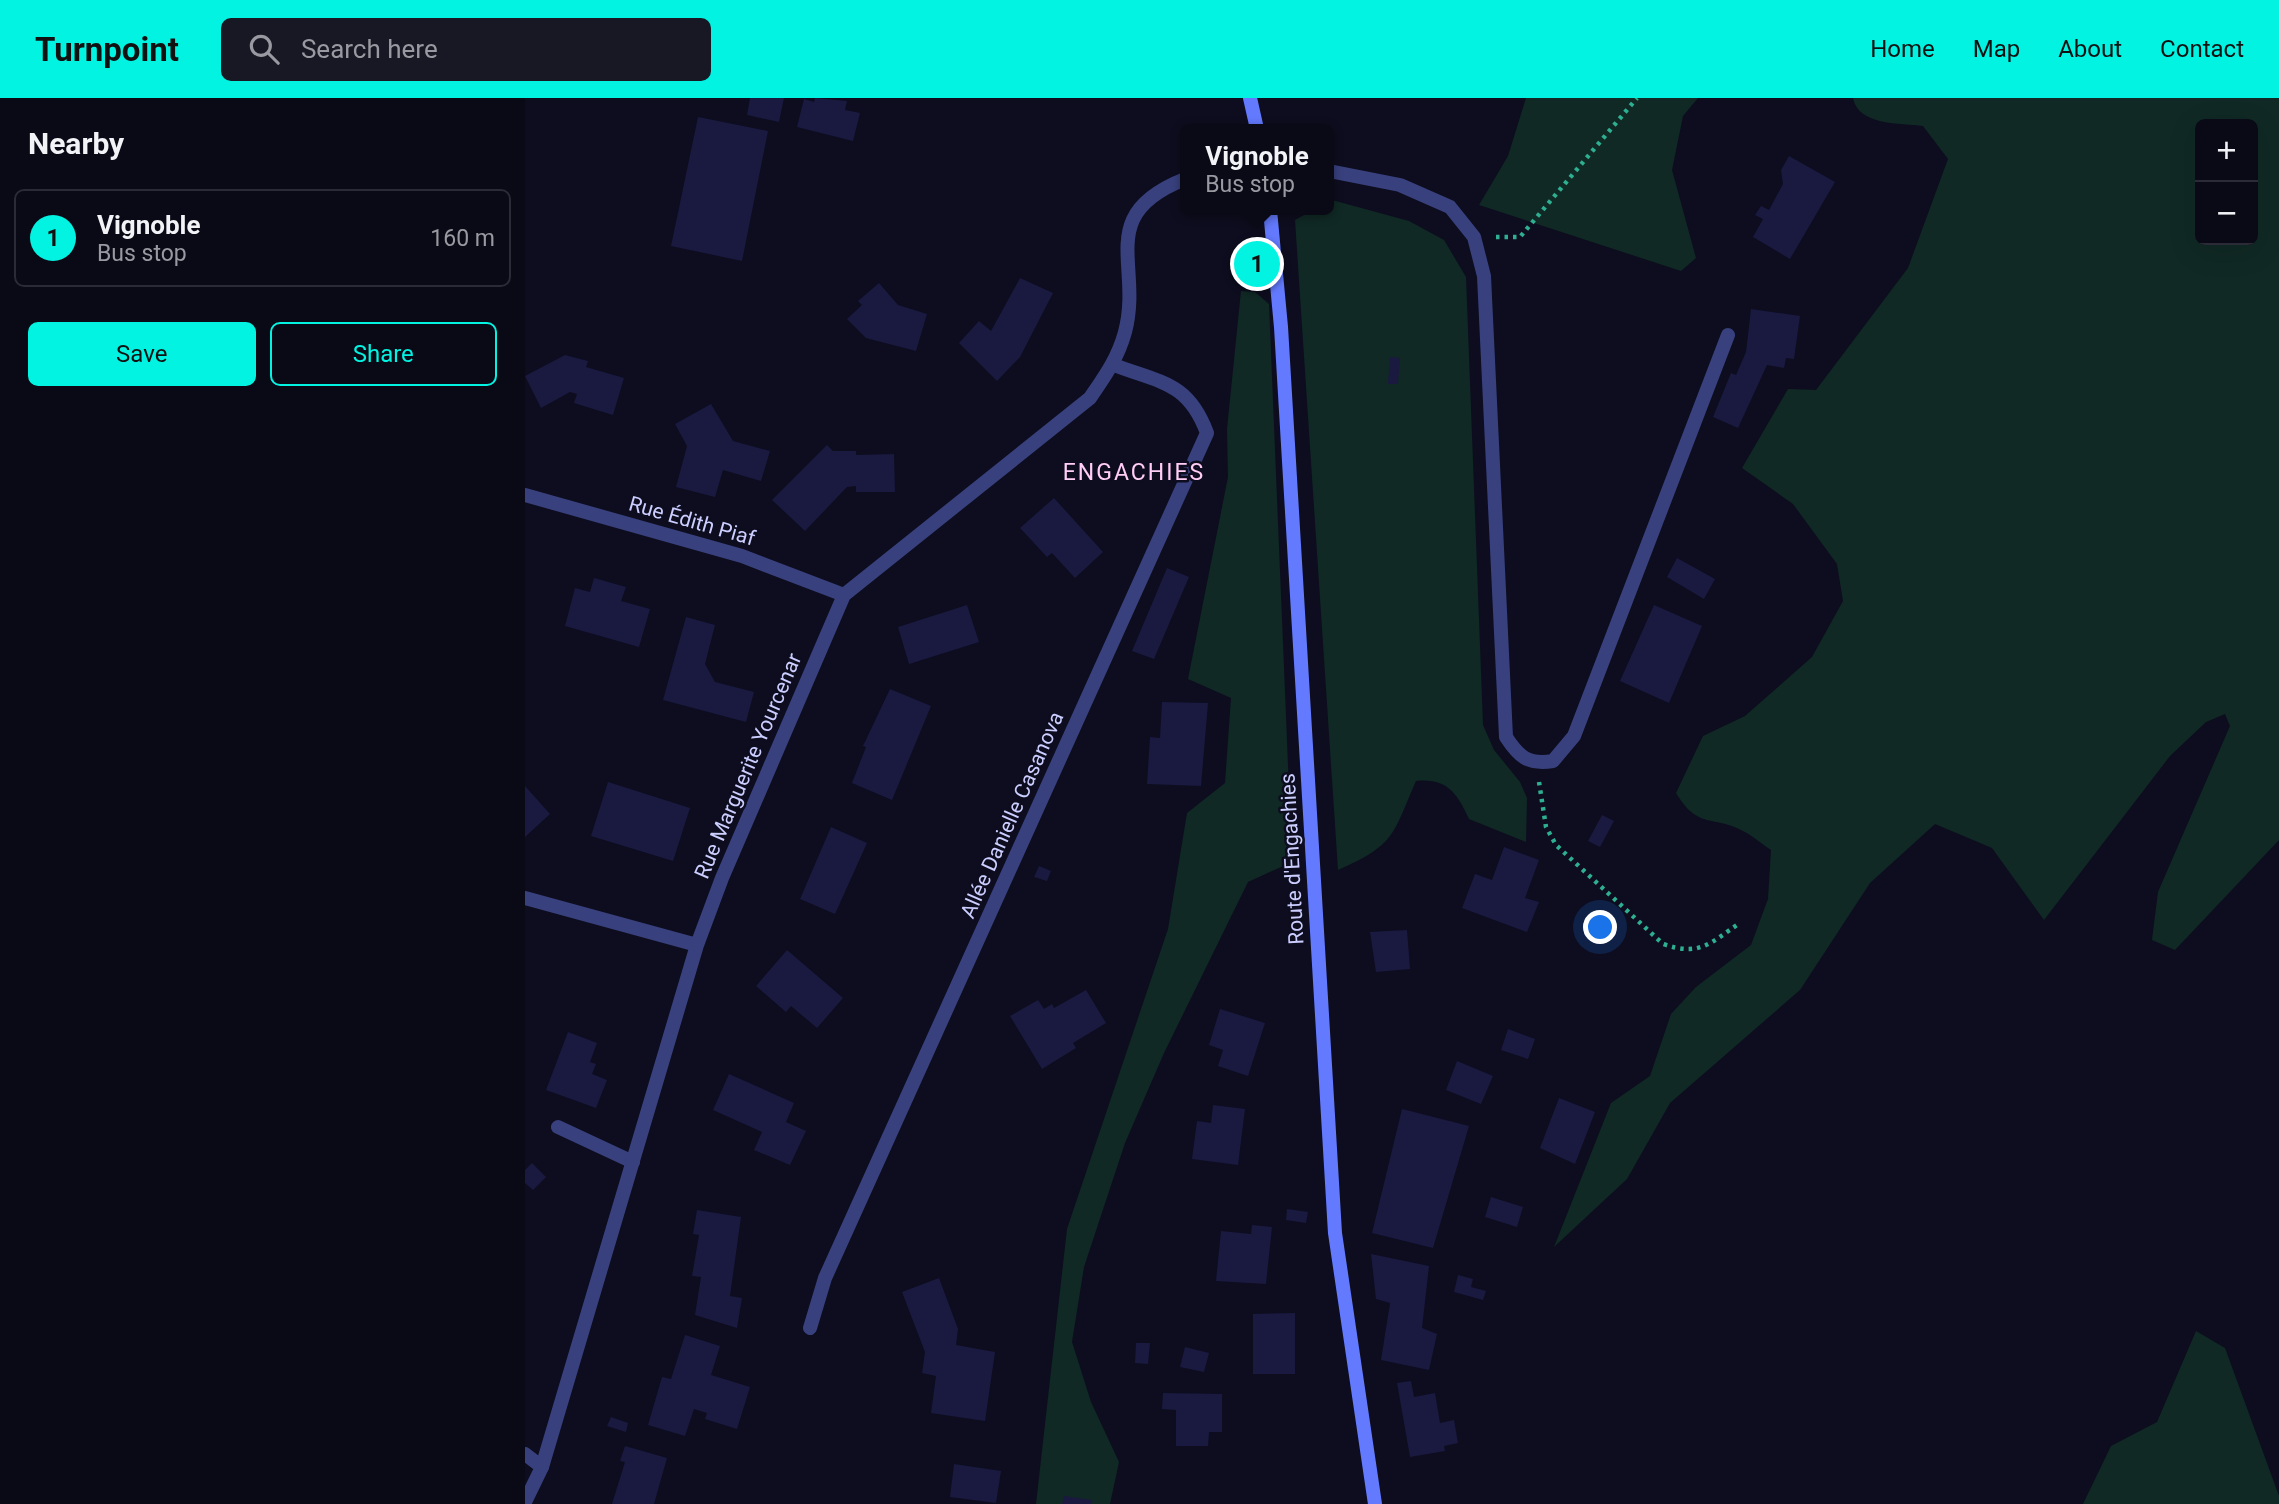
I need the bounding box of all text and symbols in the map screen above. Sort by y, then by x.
search box [221,18,711,81]
text: Turnpoint [35,30,179,69]
icon: search [245,30,283,68]
text: Search here [301,34,438,64]
text: Home [1870,35,1935,63]
text: Map [1973,35,2020,63]
text: About [2058,35,2122,63]
text: Contact [2160,35,2244,63]
map controls [2195,119,2258,245]
button: + [2195,119,2258,182]
popup [1180,124,1334,215]
text: Nearby [28,126,124,161]
text: Vignoble [1205,141,1309,171]
text: Bus stop [1205,171,1295,198]
button: − [2195,182,2258,245]
text: Vignoble [97,210,201,240]
text: 1 [46,225,60,252]
text: 160 m [430,225,495,252]
pin: 1 [1234,238,1280,290]
text: Bus stop [97,240,187,267]
button: Save [28,322,256,386]
button: Share [270,322,497,386]
district label: ENGACHIES [1063,459,1205,486]
street label: Rue Édith Piaf [626,492,759,551]
street label: Rue Marguerite Yourcenar [690,650,806,882]
street label: Allée Danielle Casanova [956,708,1068,922]
street label: Route d'Engachies [1276,773,1308,945]
your location [1583,910,1617,944]

